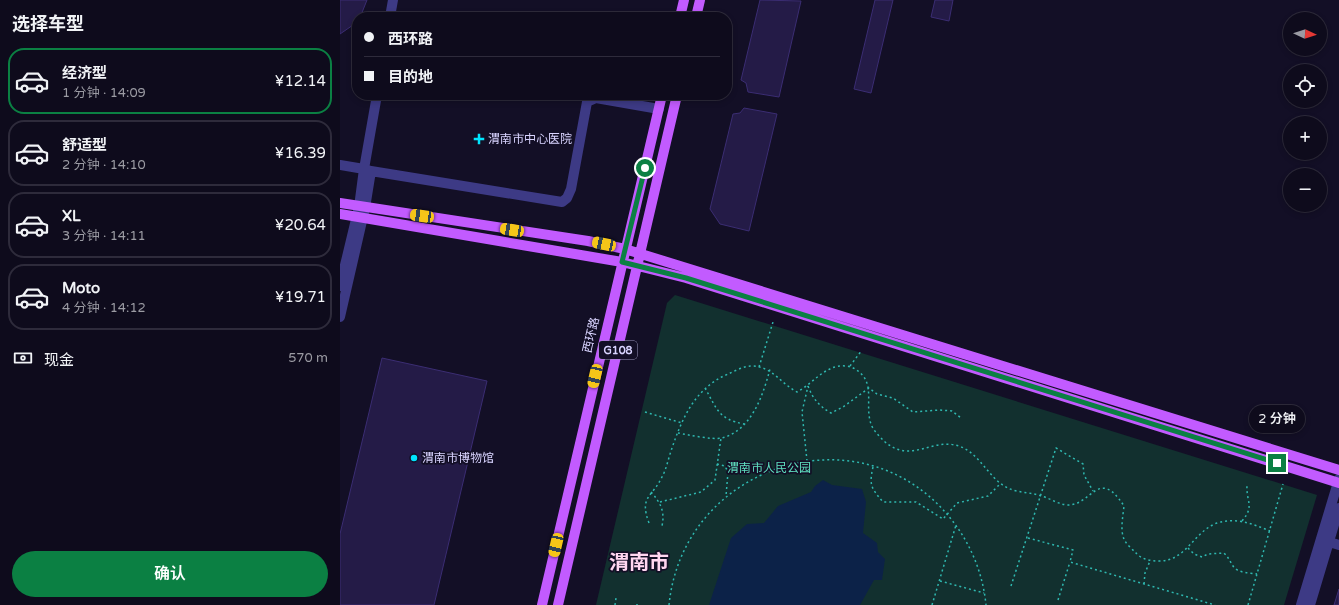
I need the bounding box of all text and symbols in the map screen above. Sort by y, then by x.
north arrow [1283,12,1327,56]
map controls [1283,12,1327,212]
text: 选择车型 [12,13,84,35]
text: 西环路 [388,30,433,48]
icon: car [14,63,50,99]
text: 经济型 [62,64,107,82]
button: locate [1283,64,1327,108]
text: 目的地 [388,68,433,86]
text: ¥12.14 [275,72,326,90]
text: 1 分钟 · 14:09 [62,85,146,101]
button: + [1283,116,1327,160]
place label: 渭南市中心医院 [488,132,572,146]
marker: 渭南市中心医院 [473,133,485,145]
icon: car [14,135,50,171]
text: 舒适型 [62,136,107,154]
text: ¥16.39 [275,144,326,162]
text: 2 分钟 · 14:10 [62,157,146,173]
route start [636,159,654,177]
button: − [1283,168,1327,212]
icon: car [14,207,50,243]
text: XL [62,207,81,225]
car [409,208,435,224]
text: ¥20.64 [275,216,326,234]
car [499,222,525,238]
text: 3 分钟 · 14:11 [62,228,146,244]
car [591,236,617,252]
icon: car [14,279,50,315]
text: Moto [62,279,100,297]
text: ¥19.71 [275,288,326,306]
text: 4 分钟 · 14:12 [62,300,146,316]
street label: 西环路 [580,316,602,354]
road number: G108 [599,341,637,359]
icon: cash [12,347,34,369]
text: 570 m [288,350,328,366]
text: 现金 [44,351,74,369]
car [586,363,604,389]
callout: 2 分钟 [1249,405,1305,433]
text: 2 分钟 [1258,411,1296,427]
place label: 渭南市博物馆 [422,451,494,465]
marker: 渭南市博物馆 [409,453,419,463]
route end [1268,454,1286,472]
park label: 渭南市人民公园 [727,461,811,475]
car [547,532,565,558]
button: 确认 [12,551,328,597]
district label: 渭南市 [609,551,669,575]

